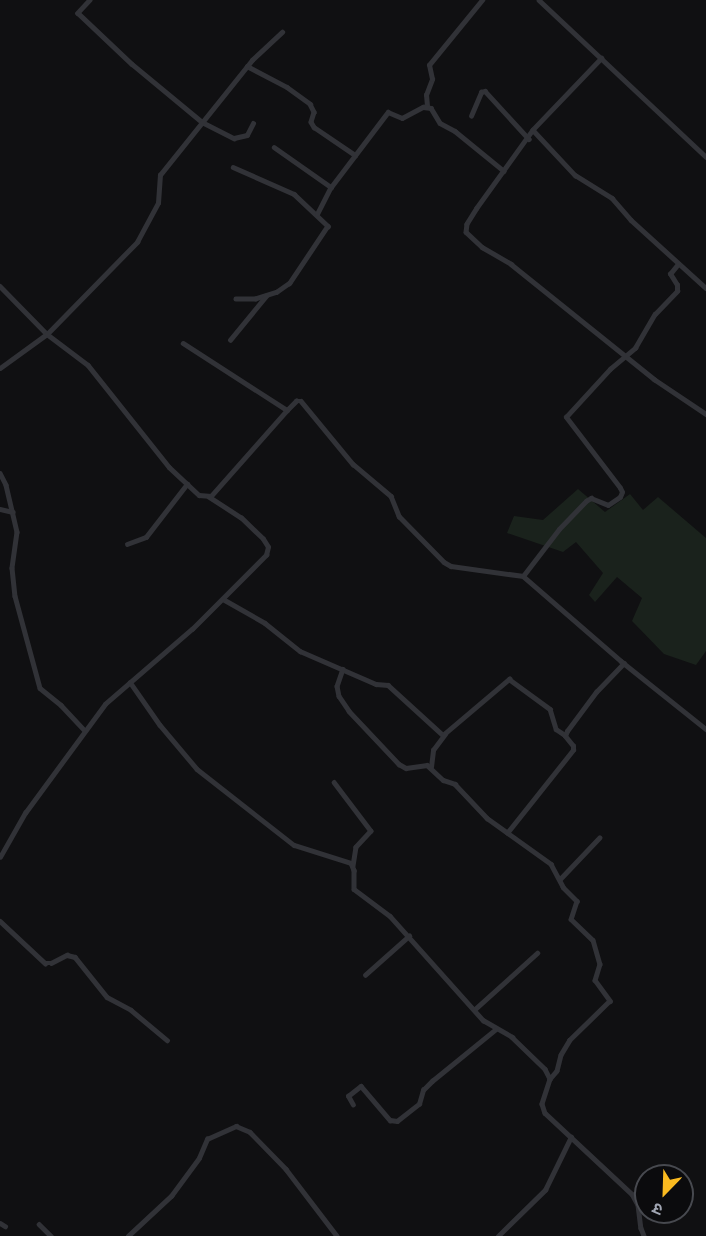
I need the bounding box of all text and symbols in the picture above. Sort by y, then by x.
north arrow [634,1164,694,1224]
text: उ [650,1200,665,1218]

